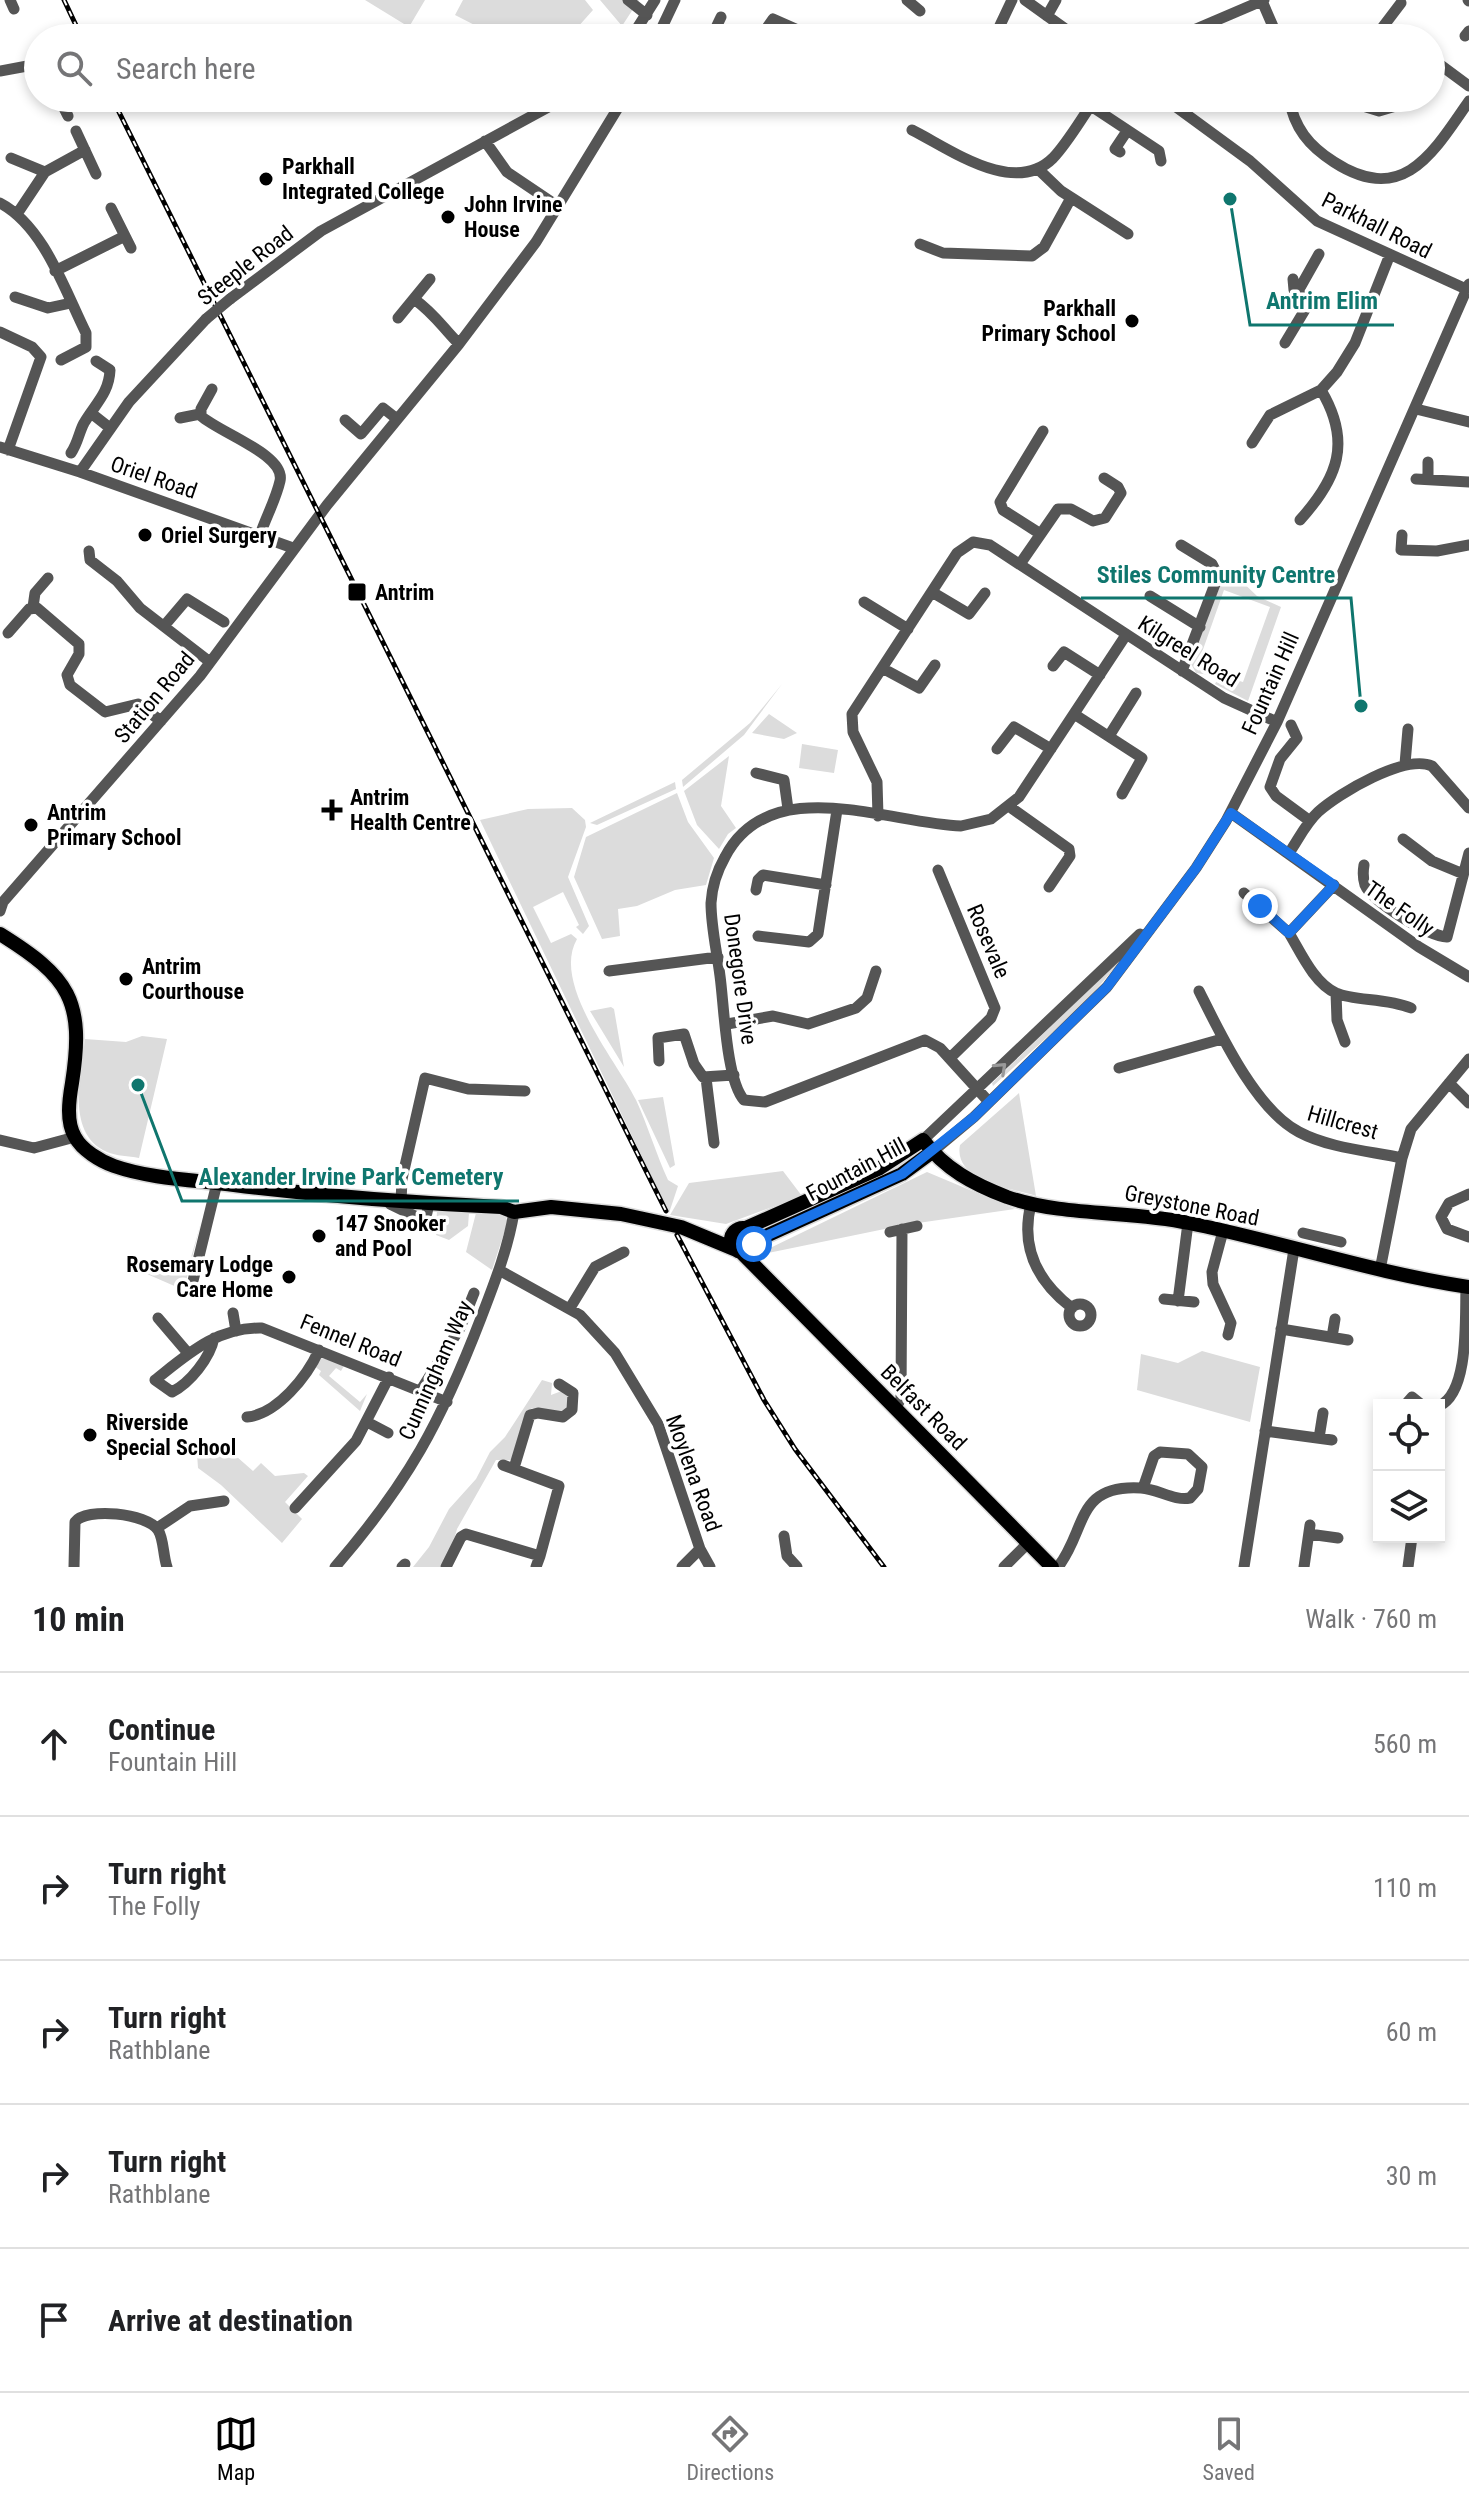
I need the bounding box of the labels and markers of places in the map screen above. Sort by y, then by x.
place label: Parkhall Integrated College [282,154,444,204]
marker: Parkhall Integrated College [257,170,275,188]
place label: John Irvine House [464,192,563,242]
marker: John Irvine House [439,208,457,226]
callout: Antrim Elim [1250,277,1394,325]
place label: Parkhall Primary School [981,296,1116,346]
marker: Parkhall Primary School [1123,312,1141,330]
place label: Oriel Surgery [161,523,277,548]
marker: Oriel Surgery [136,526,154,544]
callout: Stiles Community Centre [1081,550,1351,598]
place label: Antrim [375,580,434,605]
marker: Antrim [346,581,368,603]
place label: Antrim Health Centre [350,785,471,835]
marker: Antrim Health Centre [321,799,343,821]
place label: Antrim Primary School [47,800,182,850]
marker: Antrim Primary School [22,816,40,834]
place label: Antrim Courthouse [142,954,244,1004]
marker: Antrim Courthouse [117,970,135,988]
callout: Alexander Irvine Park Cemetery [182,1153,519,1201]
place label: 147 Snooker and Pool [335,1211,446,1261]
marker: 147 Snooker and Pool [310,1227,328,1245]
place label: Rosemary Lodge Care Home [126,1252,273,1302]
marker: Rosemary Lodge Care Home [280,1268,298,1286]
place label: Riverside Special School [106,1410,236,1460]
marker: Riverside Special School [81,1426,99,1444]

